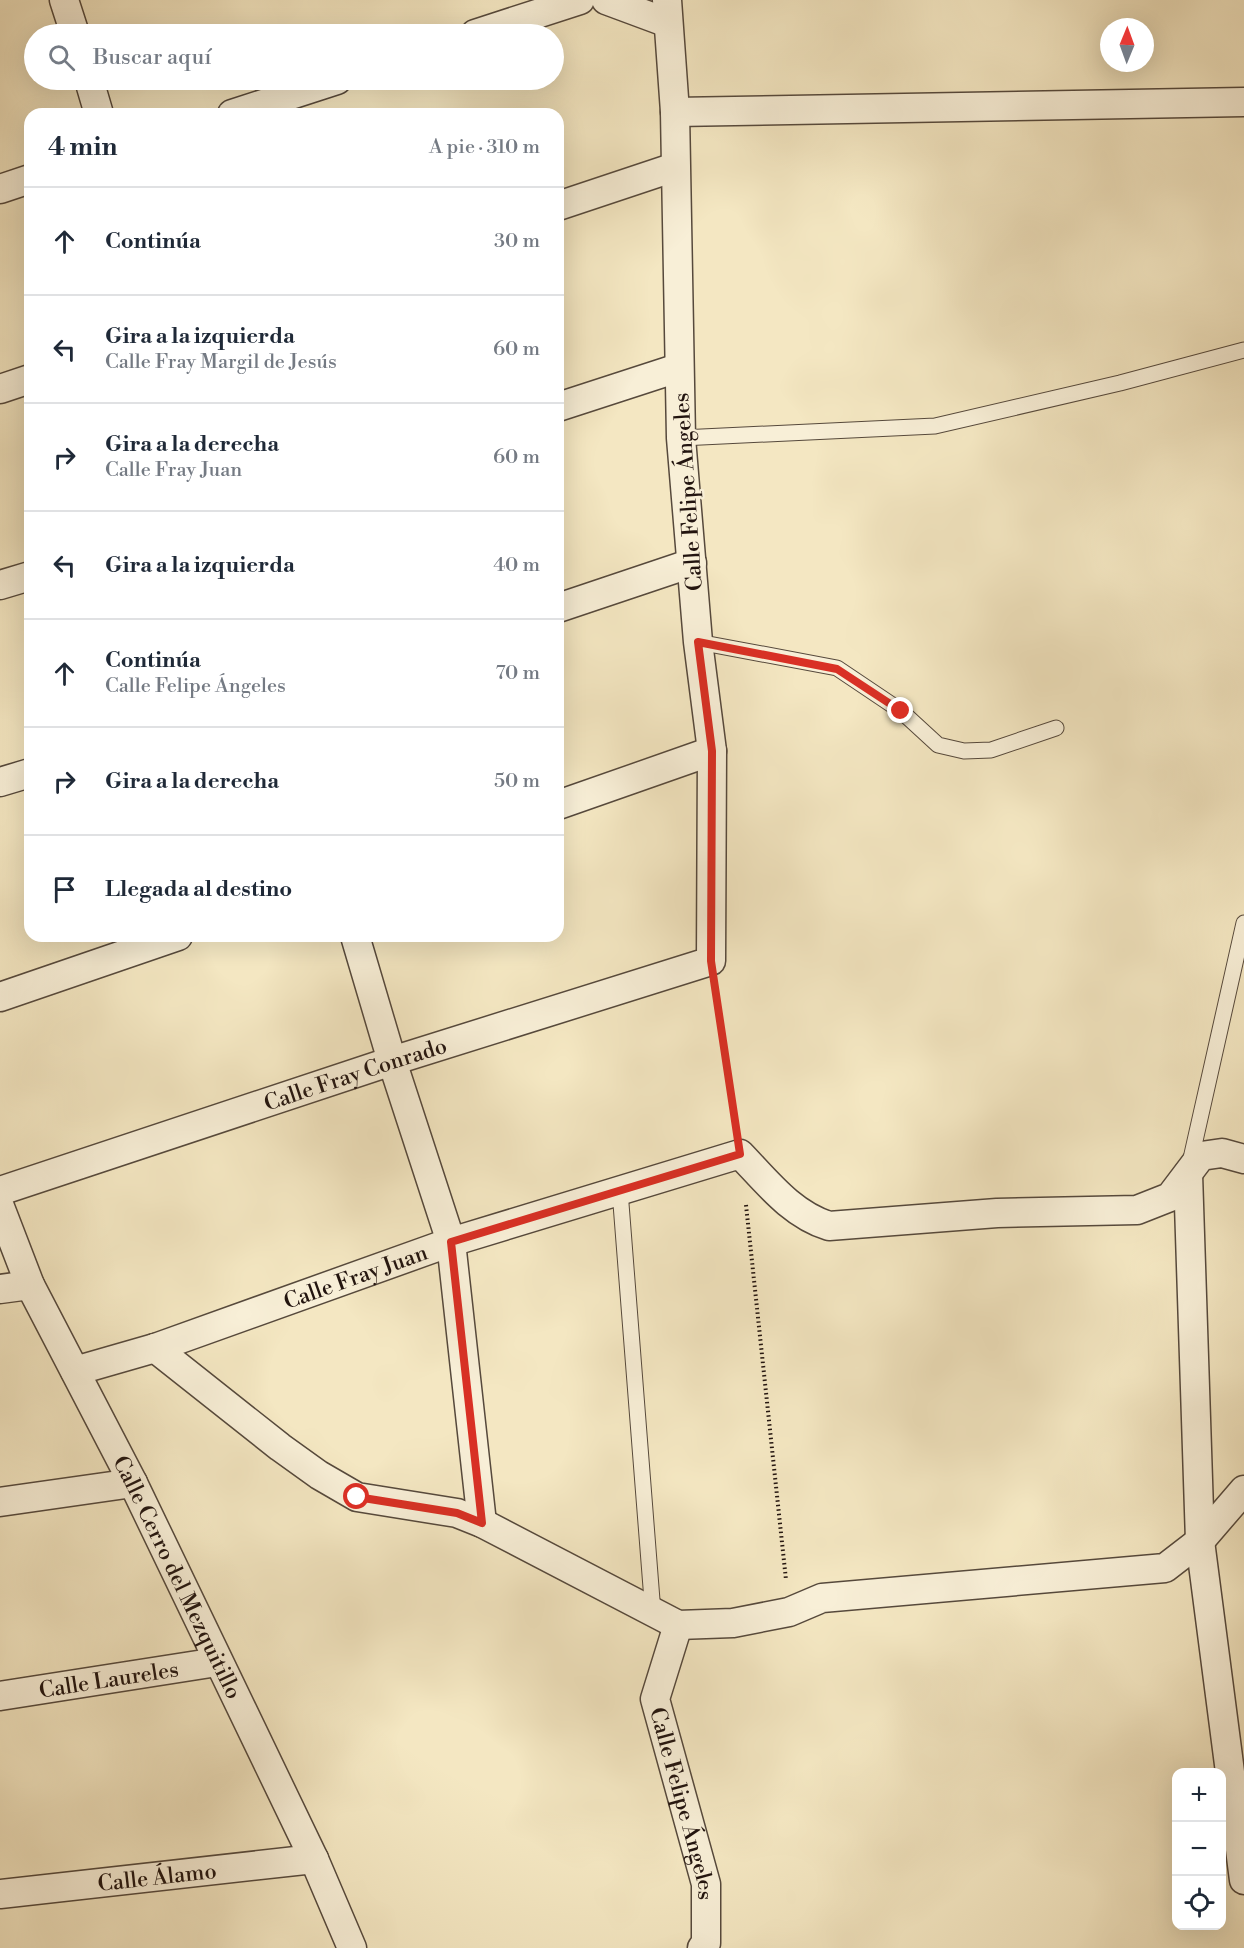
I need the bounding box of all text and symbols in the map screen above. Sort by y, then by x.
north arrow [1100,18,1154,72]
search box [24,24,564,90]
icon: search [45,41,78,74]
text: Buscar aquí [93,44,211,71]
text: 4 min [48,131,118,163]
text: A pie · 310 m [429,135,540,160]
icon: ahead [48,225,81,258]
text: Continúa [105,228,201,255]
text: 30 m [494,229,540,254]
text: Gira a la izquierda [105,323,295,350]
icon: left [48,333,81,366]
text: 60 m [493,337,540,362]
text: Calle Fray Margil de Jesús [105,350,337,375]
street label: Calle Felipe Ángeles [667,392,709,592]
text: Gira a la derecha [105,431,279,458]
icon: right [48,441,81,474]
text: 60 m [493,445,540,470]
text: Calle Fray Juan [105,458,242,483]
icon: left [48,549,81,582]
text: Gira a la izquierda [105,552,295,579]
text: 40 m [493,553,540,578]
text: Continúa [105,647,201,674]
icon: ahead [48,657,81,690]
text: 70 m [496,661,540,686]
text: Calle Felipe Ángeles [105,674,286,699]
route end [887,697,913,723]
icon: right [48,765,81,798]
text: Gira a la derecha [105,768,279,795]
text: 50 m [494,769,540,794]
icon: arrive [48,873,81,906]
text: Llegada al destino [105,876,292,903]
street label: Calle Fray Conrado [261,1033,450,1118]
street label: Calle Fray Juan [280,1240,431,1316]
street label: Calle Cerro del Mezquitillo [106,1452,247,1704]
route start [343,1483,369,1509]
street label: Calle Laureles [37,1656,181,1705]
street label: Calle Felipe Ángeles [643,1704,718,1900]
map controls [1172,1768,1226,1930]
button: + [1172,1768,1226,1822]
button: − [1172,1822,1226,1876]
street label: Calle Álamo [96,1858,218,1898]
button: locate [1172,1876,1226,1930]

